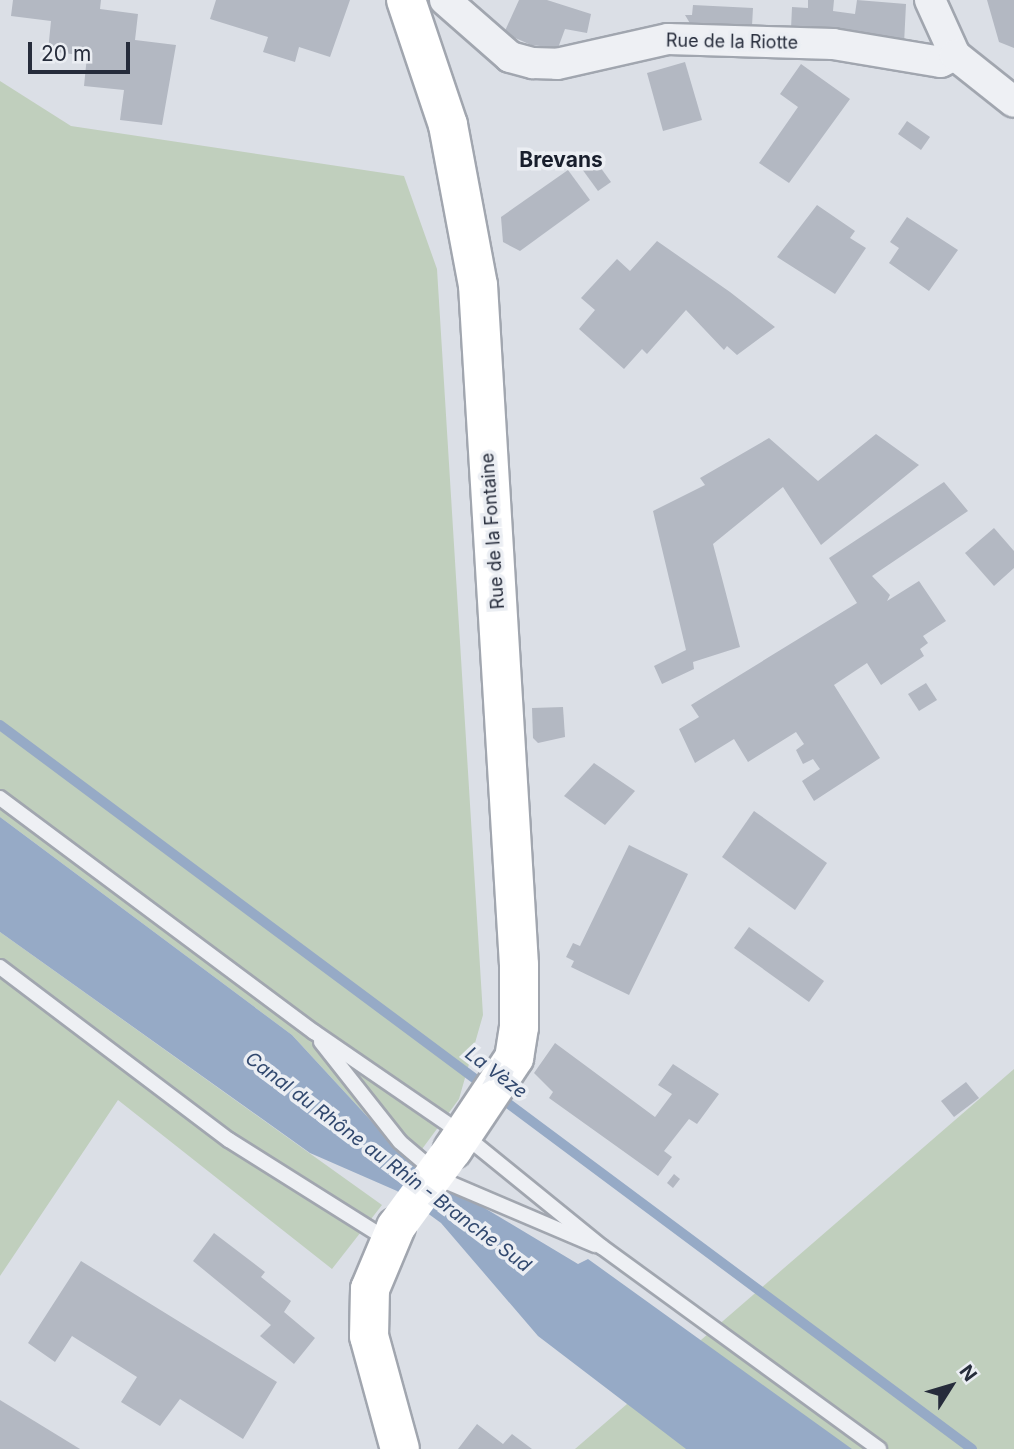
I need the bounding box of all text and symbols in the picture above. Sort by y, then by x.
scale bar [32,28,133,72]
street label: Rue de la Riotte [666,30,798,54]
text: 20 m [41,41,91,66]
district label: Brevans [519,147,603,173]
street label: Rue de la Fontaine [477,452,509,610]
water label: La Vèze [461,1042,531,1104]
water label: Canal du Rhône au Rhin - Branche Sud [241,1047,535,1277]
north arrow [916,1351,986,1421]
text: N [955,1360,982,1386]

